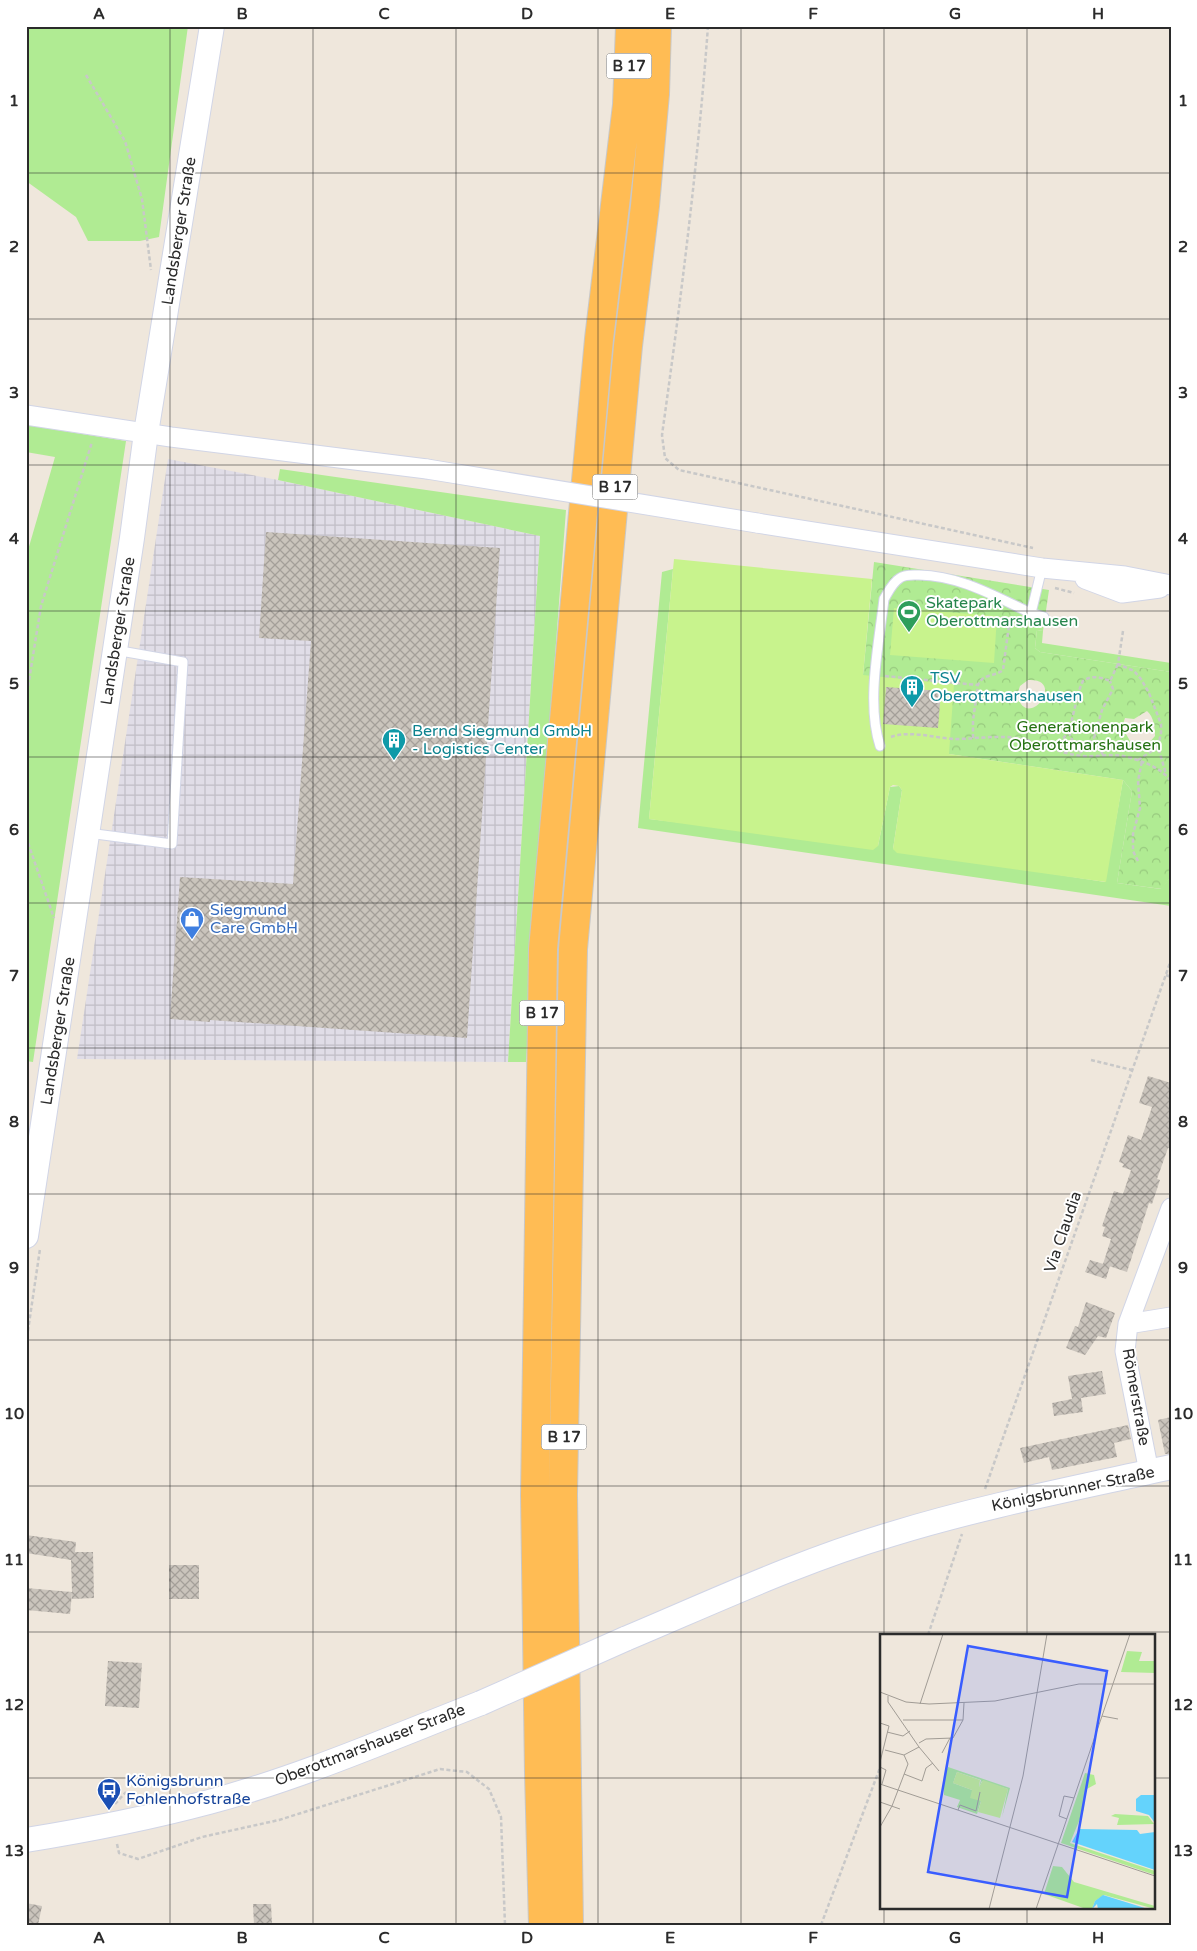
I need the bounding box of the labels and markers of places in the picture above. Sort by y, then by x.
place label: Skatepark Oberottmarshausen [926,593,1078,631]
sports icon: Skatepark Oberottmarshausen [896,599,922,633]
place label: TSV Oberottmarshausen [930,668,1082,706]
building icon: TSV Oberottmarshausen [899,674,925,708]
place label: Bernd Siegmund GmbH - Logistics Center [412,721,592,759]
building icon: Bernd Siegmund GmbH - Logistics Center [381,727,407,761]
place label: Siegmund Care GmbH [210,900,298,938]
shop icon: Siegmund Care GmbH [179,906,205,940]
place label: Königsbrunn Fohlenhofstraße [126,1771,250,1809]
bus stop icon: Königsbrunn Fohlenhofstraße [96,1777,122,1811]

